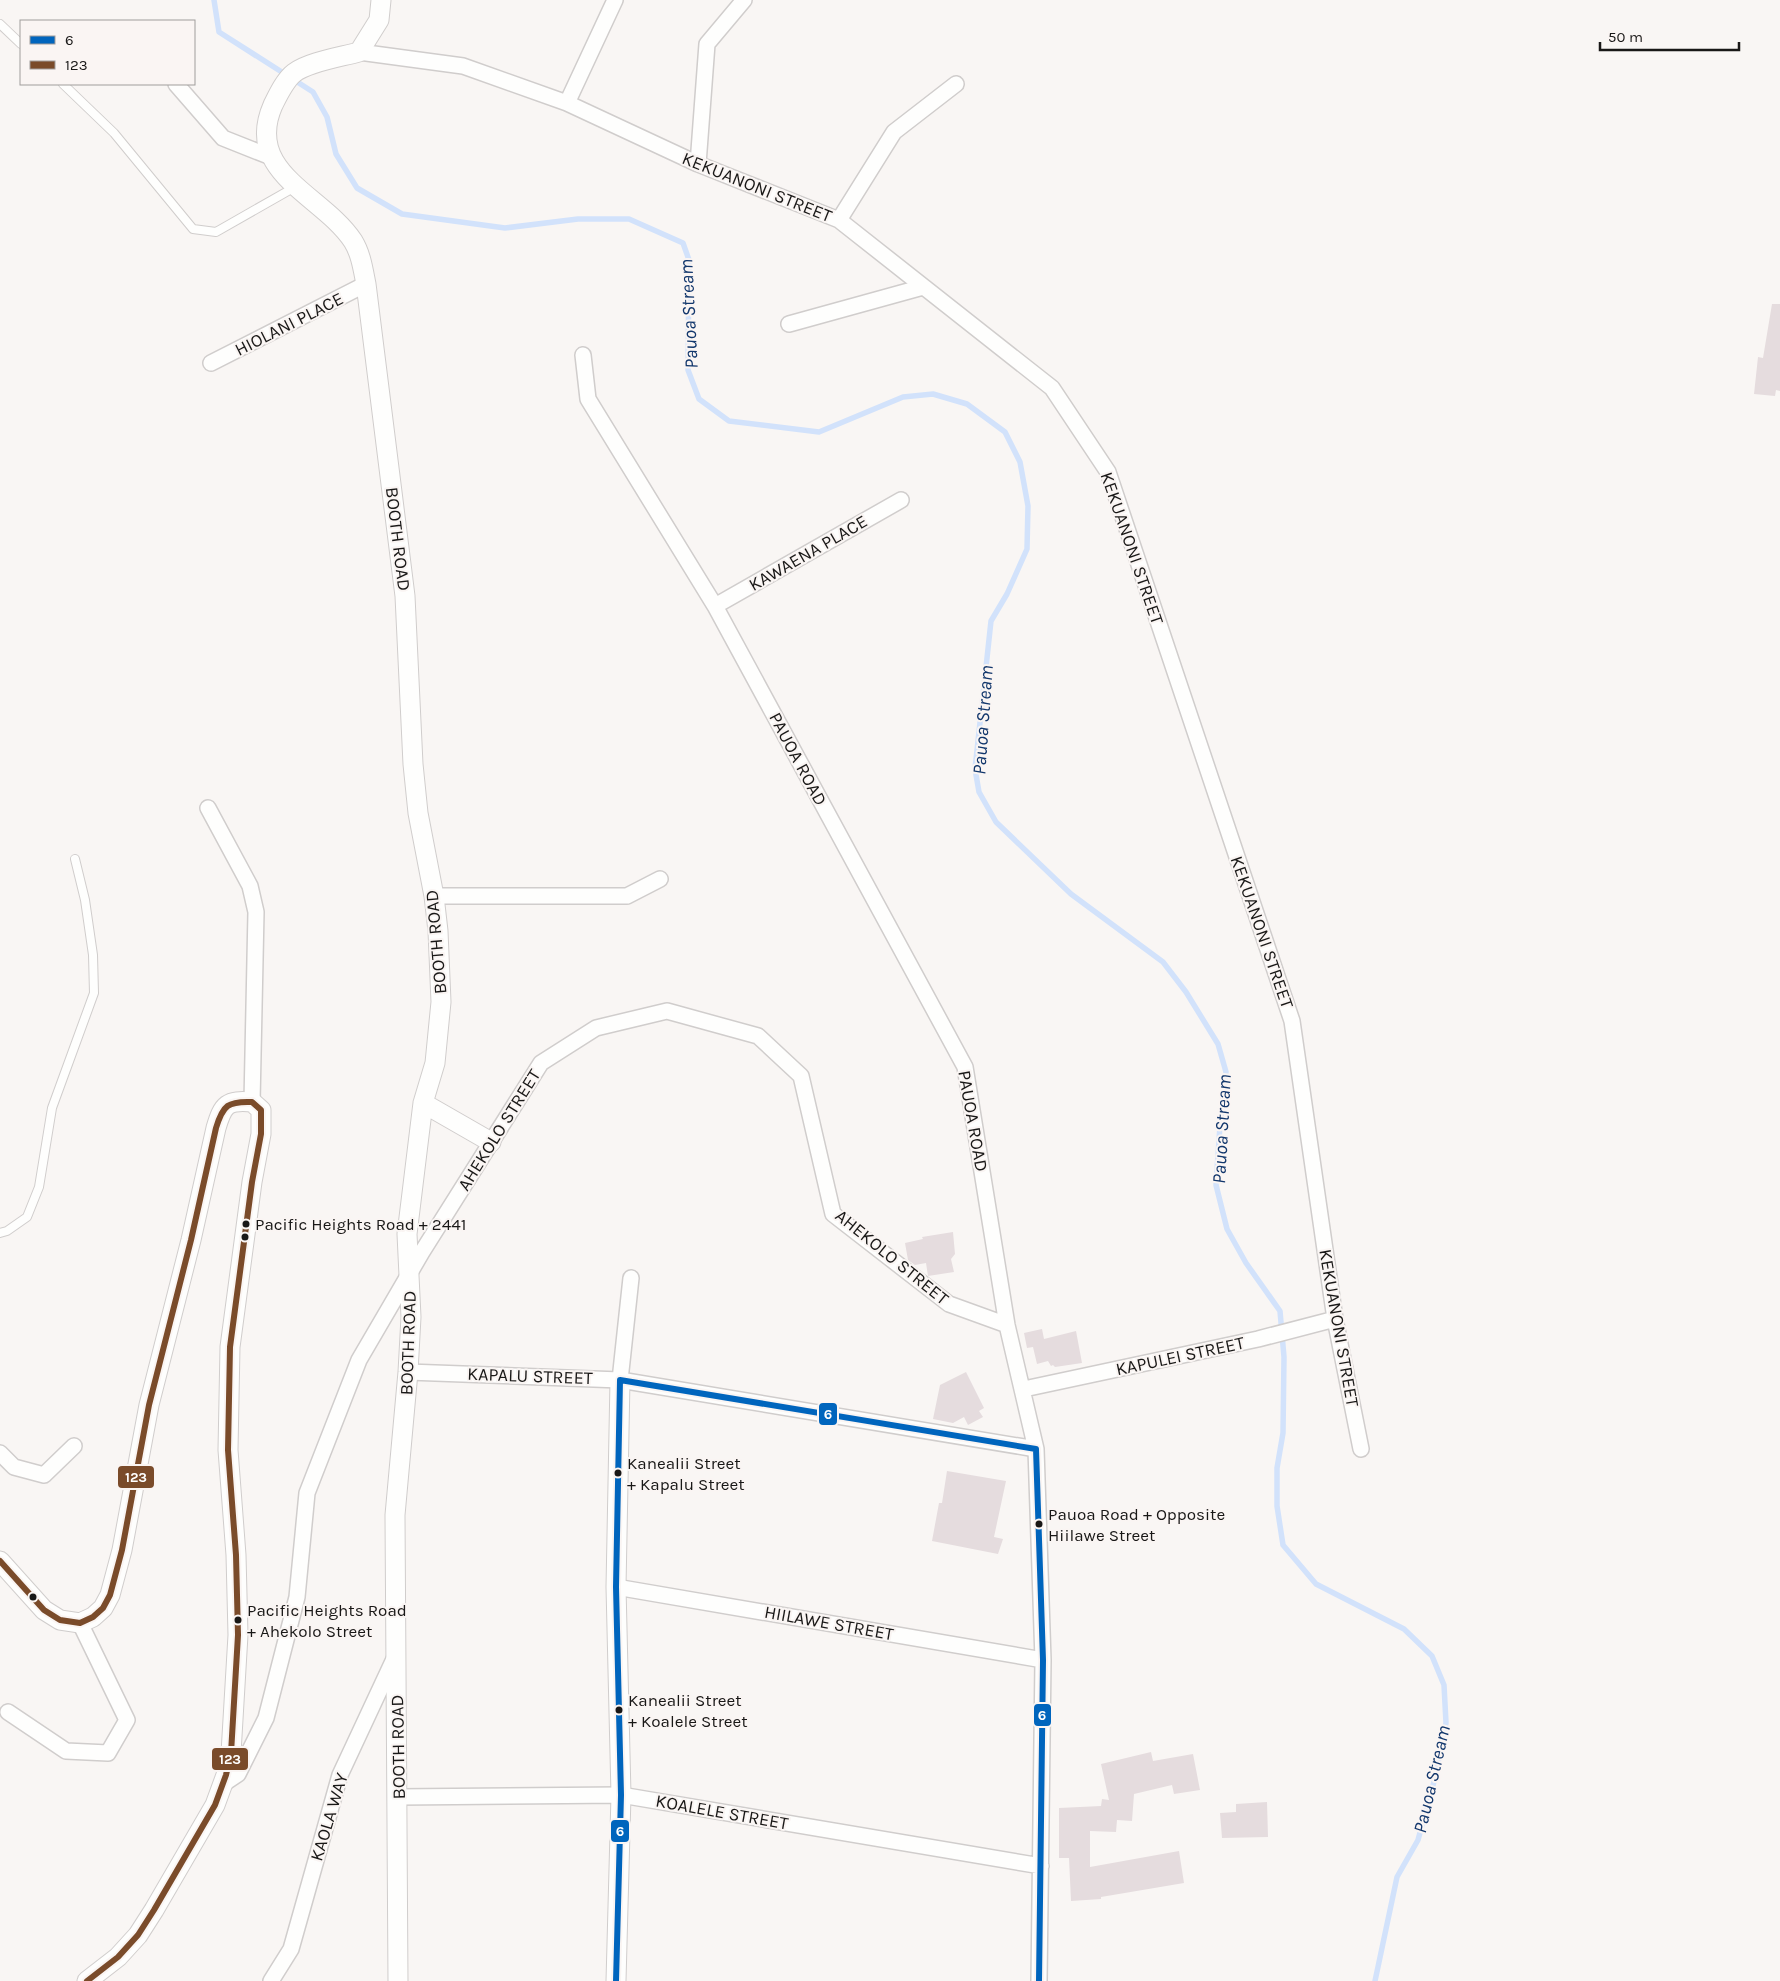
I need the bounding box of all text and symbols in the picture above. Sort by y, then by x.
legend [20,20,195,85]
scale bar [1600,20,1739,52]
text: 50 m [1608,28,1643,46]
text: 6 [65,31,74,49]
text: 123 [65,56,88,74]
street label: KEKUANONI STREET [679,147,835,227]
water label: Pauoa Stream [675,258,703,369]
street label: HIOLANI PLACE [231,287,347,361]
street label: KEKUANONI STREET [1096,469,1168,627]
street label: BOOTH ROAD [381,486,415,592]
street label: KAWAENA PLACE [745,510,871,596]
water label: Pauoa Stream [968,664,998,776]
street label: PAUOA ROAD [764,709,832,809]
street label: KEKUANONI STREET [1226,853,1298,1011]
street label: BOOTH ROAD [420,889,452,995]
street label: AHEKOLO STREET [453,1065,545,1195]
street label: PAUOA ROAD [953,1069,993,1173]
water label: Pauoa Stream [1208,1074,1236,1185]
street label: AHEKOLO STREET [831,1205,953,1309]
place label: Pacific Heights Road + 2441 [255,1214,466,1234]
marker: Pacific Heights Road + 2441 [241,1219,251,1229]
unlabelled marker [240,1232,250,1242]
street label: KEKUANONI STREET [1314,1247,1364,1409]
street label: BOOTH ROAD [395,1290,421,1396]
street label: KAPULEI STREET [1114,1332,1246,1380]
street label: KAPALU STREET [467,1363,593,1389]
line badge: 6 [818,1402,838,1426]
text: 6 [824,1406,832,1423]
place label: Kanealii Street + Kapalu Street [627,1453,745,1494]
line badge: 123 [117,1465,155,1489]
marker: Kanealii Street + Kapalu Street [613,1468,623,1478]
text: 123 [125,1469,147,1486]
place label: Pauoa Road + Opposite Hiilawe Street [1048,1504,1225,1545]
marker: Pauoa Road + Opposite Hiilawe Street [1034,1519,1044,1529]
unlabelled marker [28,1592,38,1602]
place label: Pacific Heights Road + Ahekolo Street [247,1600,407,1641]
street label: HIILAWE STREET [763,1601,895,1645]
marker: Pacific Heights Road + Ahekolo Street [233,1615,243,1625]
place label: Kanealii Street + Koalele Street [628,1690,748,1731]
street label: BOOTH ROAD [386,1695,410,1799]
line badge: 6 [1033,1703,1052,1727]
marker: Kanealii Street + Koalele Street [614,1705,624,1715]
text: 6 [1038,1707,1046,1724]
water label: Pauoa Stream [1409,1723,1455,1835]
line badge: 123 [211,1747,249,1771]
text: 123 [219,1751,241,1768]
street label: KAOLA WAY [305,1770,353,1864]
street label: KOALELE STREET [654,1789,790,1835]
line badge: 6 [610,1819,630,1843]
text: 6 [616,1823,624,1840]

